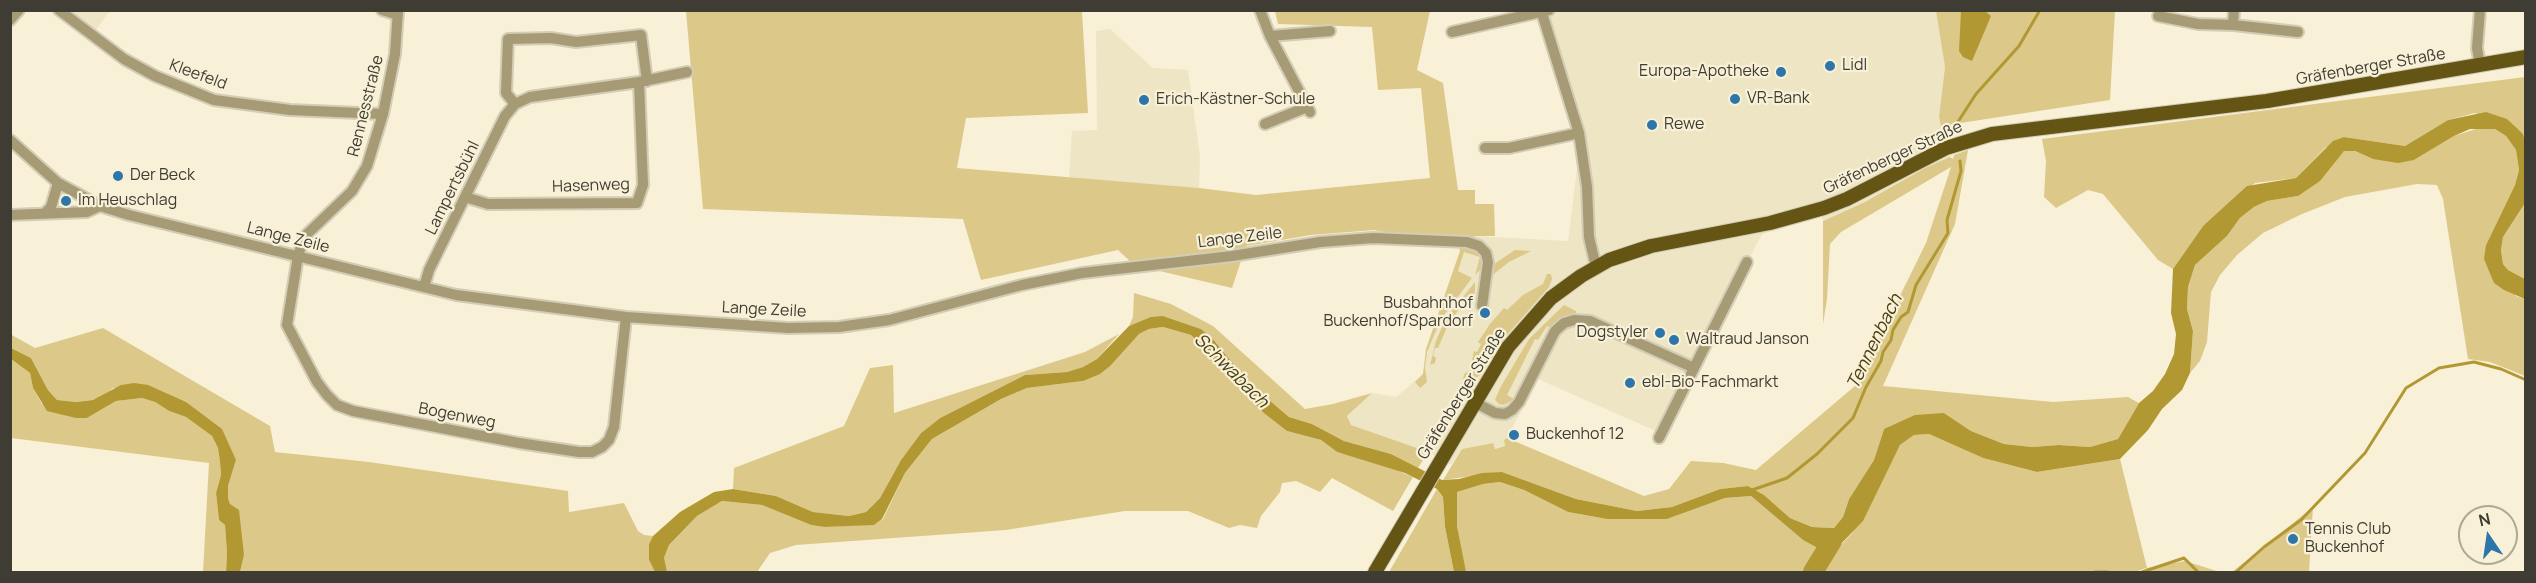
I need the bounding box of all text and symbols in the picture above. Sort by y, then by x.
street label: Gräfenberger Straße [2295,44,2447,90]
street label: Rennesstraße [344,53,388,159]
street label: Kleefeld [167,56,229,94]
place label: Lidl [1842,56,1867,76]
marker: Lidl [1823,59,1837,73]
place label: Europa-Apotheke [1639,62,1769,82]
marker: Europa-Apotheke [1774,65,1788,79]
place label: VR-Bank [1747,89,1810,109]
place label: Erich-Kästner-Schule [1156,90,1315,110]
marker: VR-Bank [1728,92,1742,106]
marker: Erich-Kästner-Schule [1137,93,1151,107]
place label: Rewe [1664,115,1704,135]
street label: Gräfenberger Straße [1820,117,1966,199]
marker: Rewe [1645,118,1659,132]
street label: Lampertsbühl [422,138,484,238]
place label: Der Beck [130,166,195,186]
marker: Der Beck [111,169,125,183]
street label: Hasenweg [552,175,630,197]
place label: Im Heuschlag [78,191,177,211]
marker: Im Heuschlag [59,194,73,208]
street label: Lange Zeile [245,218,331,258]
street label: Lange Zeile [1197,223,1283,253]
water label: Tennenbach [1843,291,1907,393]
place label: Busbahnhof Buckenhof/Spardorf [1323,294,1473,332]
street label: Lange Zeile [721,298,807,322]
marker: Busbahnhof Buckenhof/Spardorf [1478,306,1492,320]
place label: Dogstyler [1576,323,1648,343]
street label: Gräfenberger Straße [1414,325,1510,463]
marker: Dogstyler [1653,326,1667,340]
water label: Schwabach [1189,329,1273,413]
place label: Waltraud Janson [1686,330,1809,350]
marker: Waltraud Janson [1667,333,1681,347]
place label: ebl-Bio-Fachmarkt [1642,373,1779,393]
marker: ebl-Bio-Fachmarkt [1623,376,1637,390]
street label: Bogenweg [417,399,497,433]
place label: Buckenhof 12 [1526,425,1624,445]
marker: Buckenhof 12 [1507,428,1521,442]
north arrow [2458,505,2518,565]
text: N [2476,507,2492,531]
place label: Tennis Club Buckenhof [2305,520,2391,558]
marker: Tennis Club Buckenhof [2286,532,2300,546]

